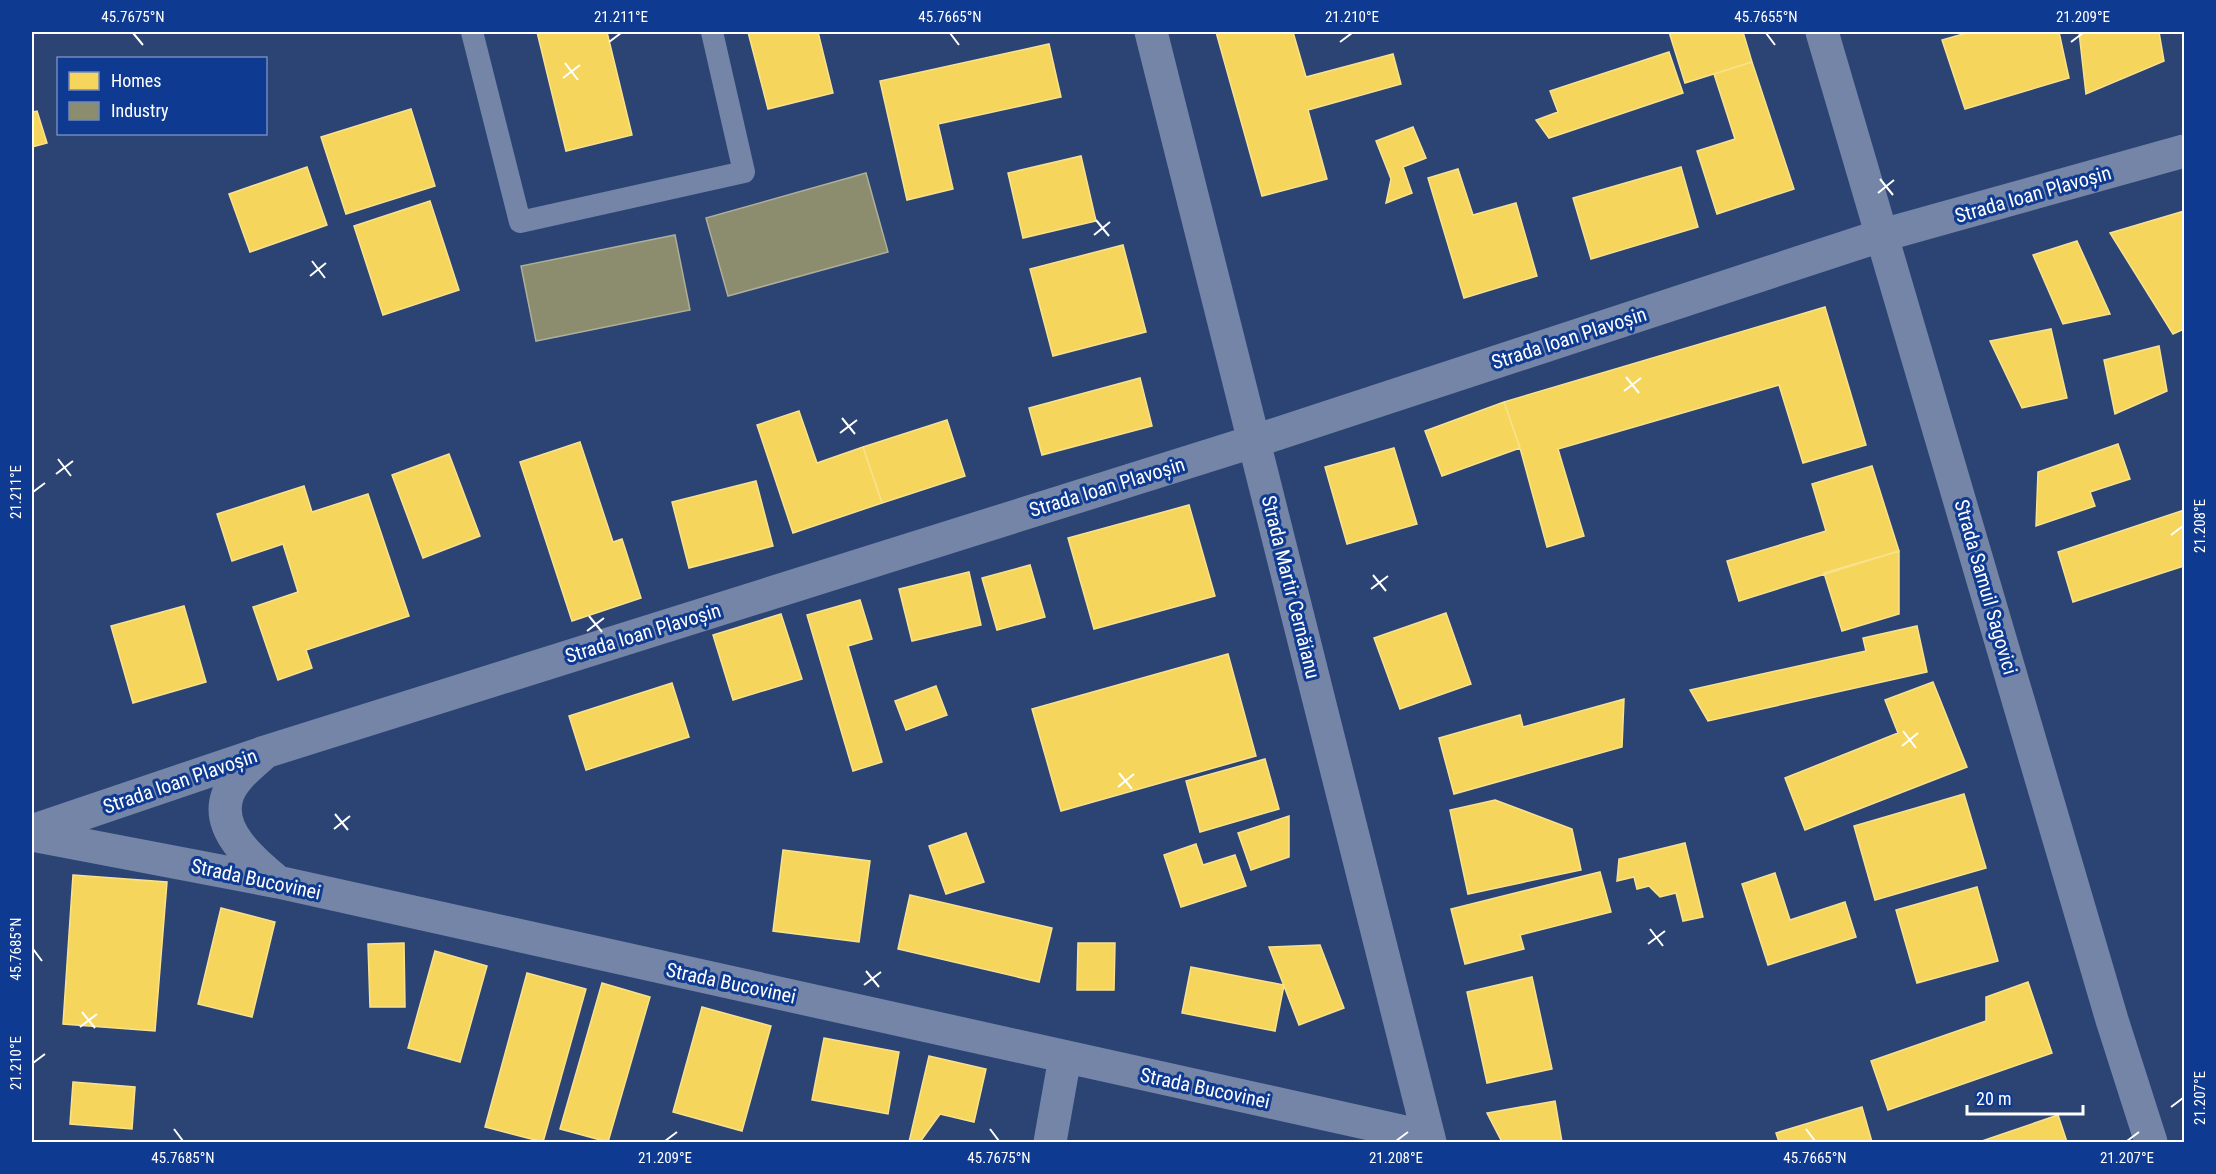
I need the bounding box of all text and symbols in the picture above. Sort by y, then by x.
text: 45.7675°N [101,8,165,26]
text: 21.211°E [594,8,648,26]
text: 45.7665°N [918,8,982,26]
text: 21.210°E [1325,8,1379,26]
text: 45.7655°N [1734,8,1798,26]
text: 21.209°E [2056,8,2110,26]
legend [57,57,267,135]
text: Homes [111,70,161,91]
text: Industry [111,100,169,121]
street label: Strada Ioan Plavoșin [1952,160,2114,228]
street label: Strada Ioan Plavoșin [1488,302,1650,374]
street label: Strada Ioan Plavoșin [1026,452,1188,522]
text: 21.211°E [7,465,25,519]
street label: Strada Martir Cernăianu [1257,493,1325,681]
street label: Strada Samuil Sagovici [1950,497,2022,677]
text: 21.208°E [2191,499,2209,553]
street label: Strada Ioan Plavoșin [562,598,724,668]
street label: Strada Ioan Plavoșin [100,743,260,819]
street label: Strada Bucovinei [189,854,323,904]
text: 45.7685°N [7,917,25,981]
street label: Strada Bucovinei [664,958,798,1008]
text: 21.210°E [7,1036,25,1090]
street label: Strada Bucovinei [1138,1063,1272,1113]
text: 21.207°E [2191,1071,2209,1125]
scale bar [1967,1078,2082,1116]
text: 20 m [1976,1088,2011,1109]
text: 45.7685°N [151,1149,215,1167]
text: 21.209°E [638,1149,692,1167]
text: 45.7675°N [967,1149,1031,1167]
text: 21.208°E [1369,1149,1423,1167]
text: 45.7665°N [1783,1149,1847,1167]
text: 21.207°E [2100,1149,2154,1167]

